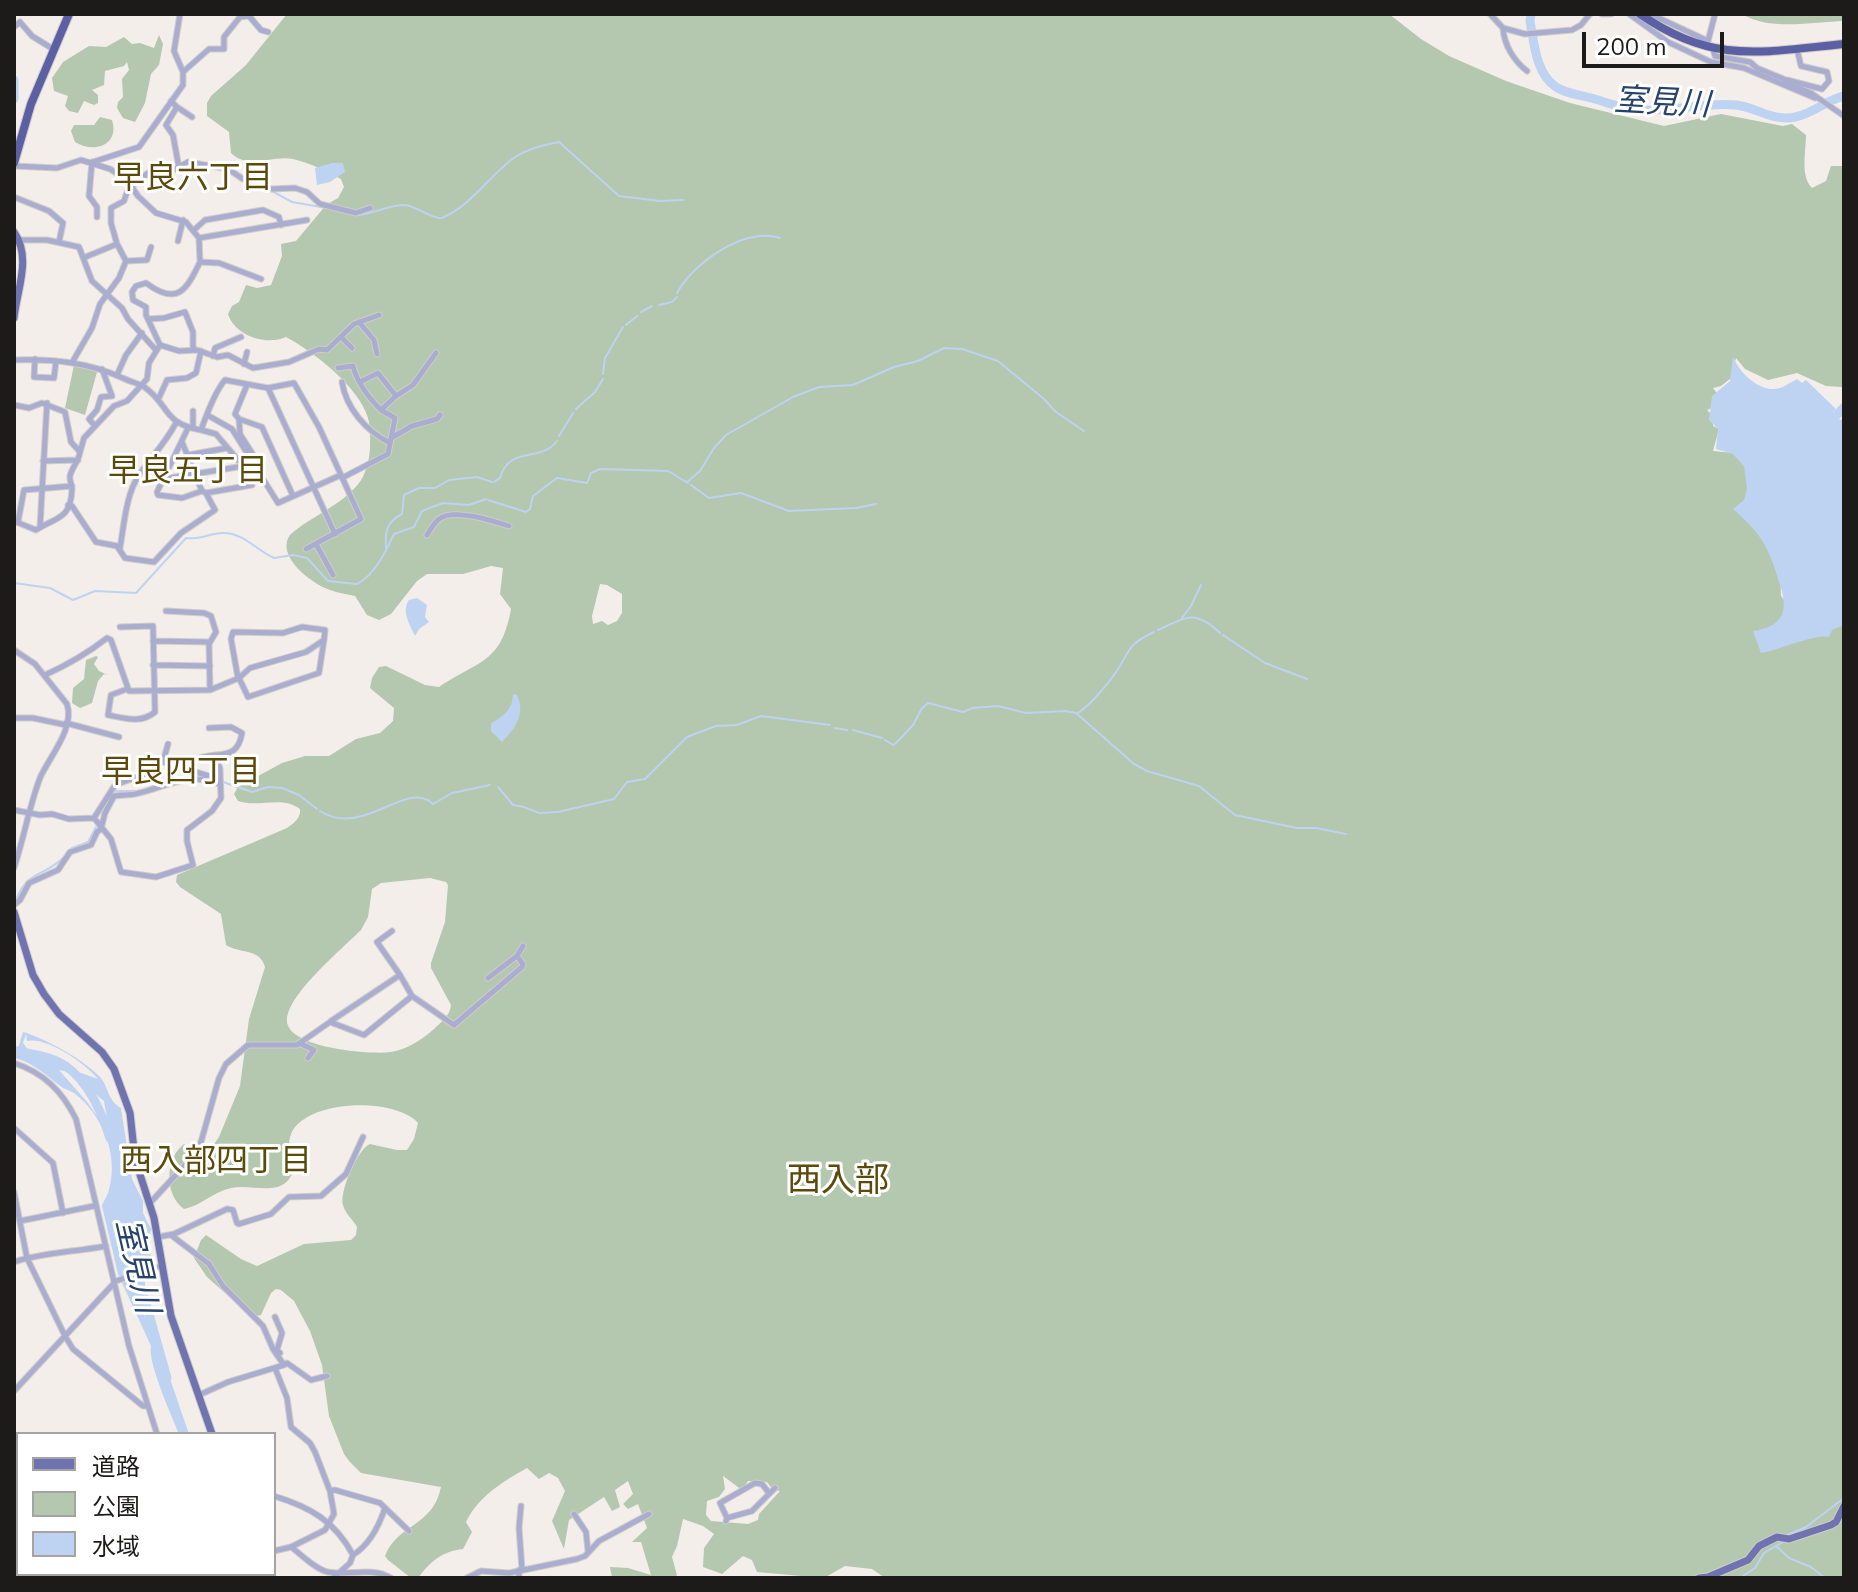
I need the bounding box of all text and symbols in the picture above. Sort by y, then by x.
scale bar [1586,16,1728,66]
text: 200 m [1596,31,1667,61]
water label: 室見川 [1613,81,1711,125]
district label: 早良六丁目 [113,159,273,197]
district label: 早良五丁目 [108,452,268,490]
district label: 早良四丁目 [101,753,261,791]
district label: 西入部四丁目 [120,1142,312,1180]
district label: 西入部 [787,1161,889,1201]
water label: 室見川 [107,1215,167,1317]
legend [16,1432,276,1576]
text: 道路 [92,1451,140,1481]
text: 公園 [92,1491,140,1521]
text: 水域 [92,1531,140,1561]

